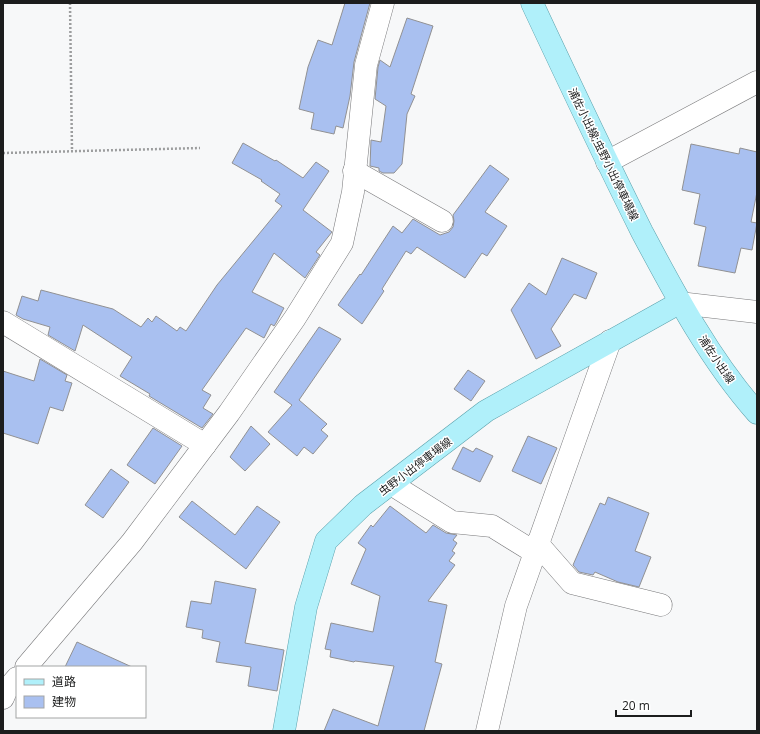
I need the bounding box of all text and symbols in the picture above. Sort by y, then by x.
street label: 浦佐小出線;虫野小出停車場線 [565,85,643,223]
street label: 浦佐小出線 [695,332,739,386]
street label: 虫野小出停車場線 [375,434,455,498]
legend [16,666,146,718]
text: 道路 [52,673,76,690]
scale bar [616,692,691,718]
text: 建物 [52,693,76,710]
text: 20 m [622,697,650,714]

